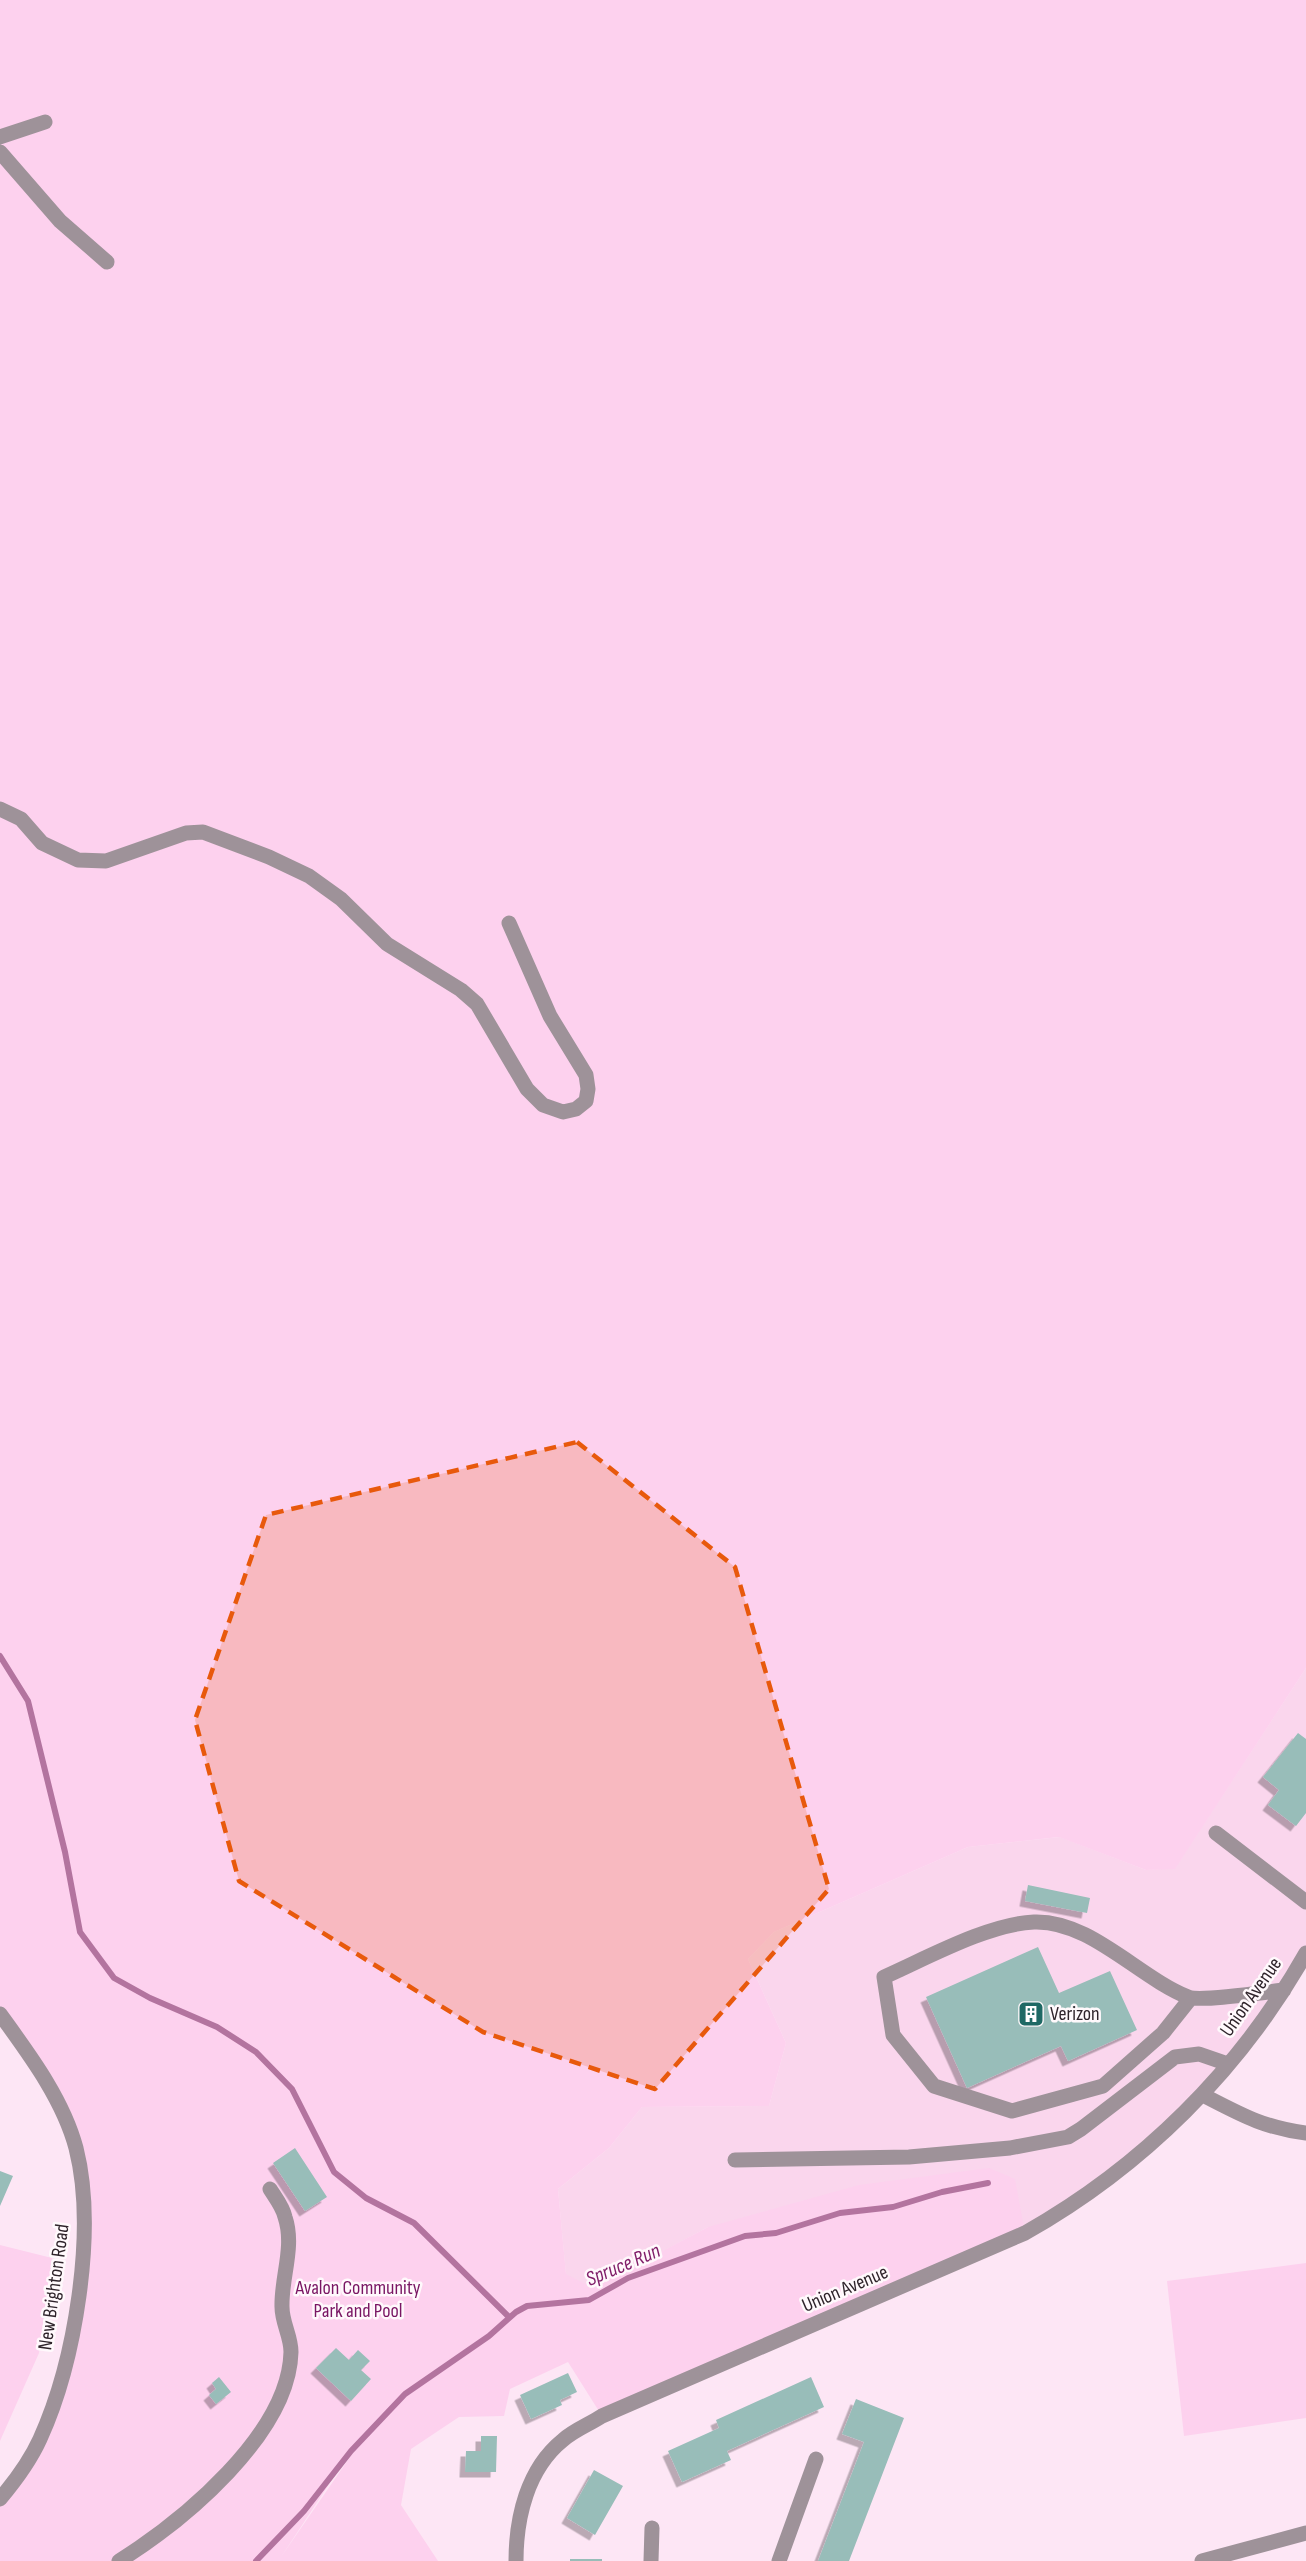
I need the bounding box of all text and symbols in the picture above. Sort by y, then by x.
street label: Union Avenue [1215,1953,1287,2041]
building icon: Verizon [1016,1999,1046,2029]
place label: Verizon [1050,2002,1100,2026]
street label: New Brighton Road [33,2222,75,2352]
water label: Spruce Run [582,2238,664,2292]
street label: Union Avenue [798,2260,892,2318]
park label: Avalon Community Park and Pool [294,2276,421,2323]

